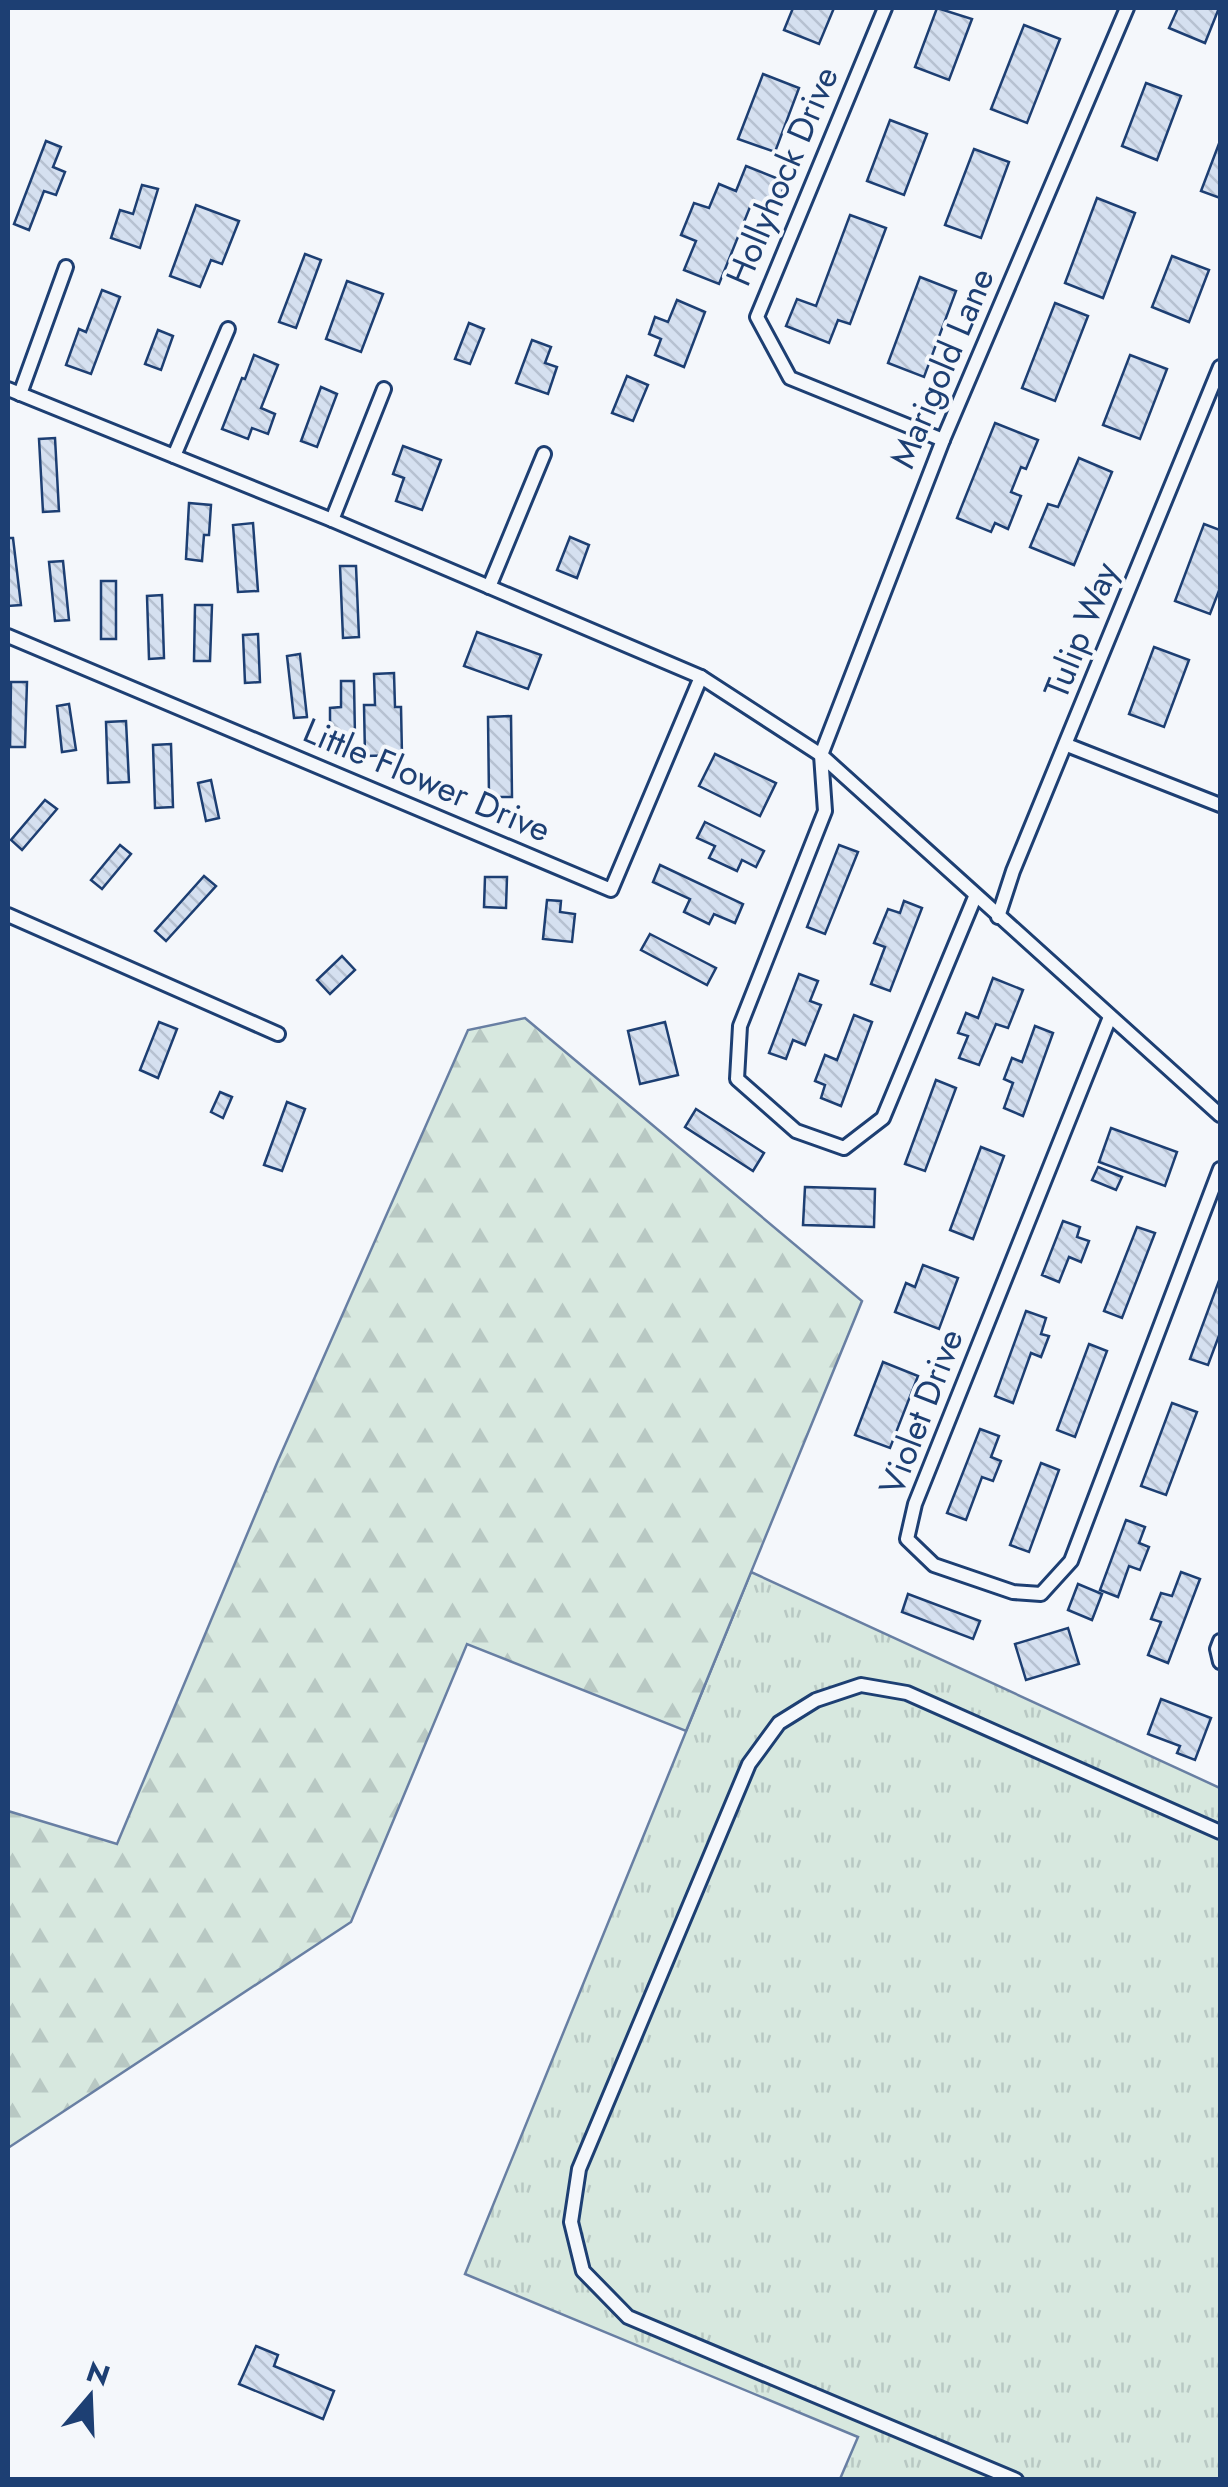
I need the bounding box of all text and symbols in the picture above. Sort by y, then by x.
street label: Hollyhock Drive [713,59,851,293]
street label: Marigold Lane [877,260,1007,476]
street label: Tulip Way [1031,554,1131,706]
street label: Little Flower Drive [296,705,558,855]
street label: Violet Drive [866,1322,976,1502]
north arrow [40,2347,140,2447]
text: N [81,2351,115,2397]

